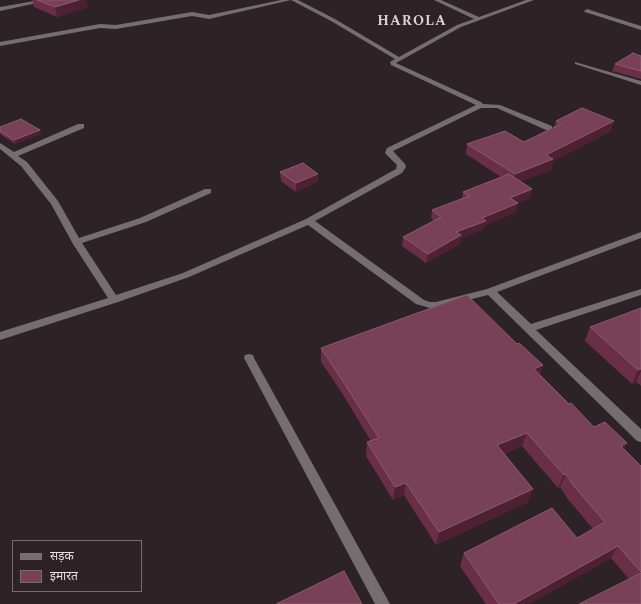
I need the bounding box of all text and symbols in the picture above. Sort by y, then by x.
district label: HAROLA [377,14,447,30]
legend [12,540,142,592]
text: सड़क [50,547,74,566]
text: इमारत [50,567,78,586]

